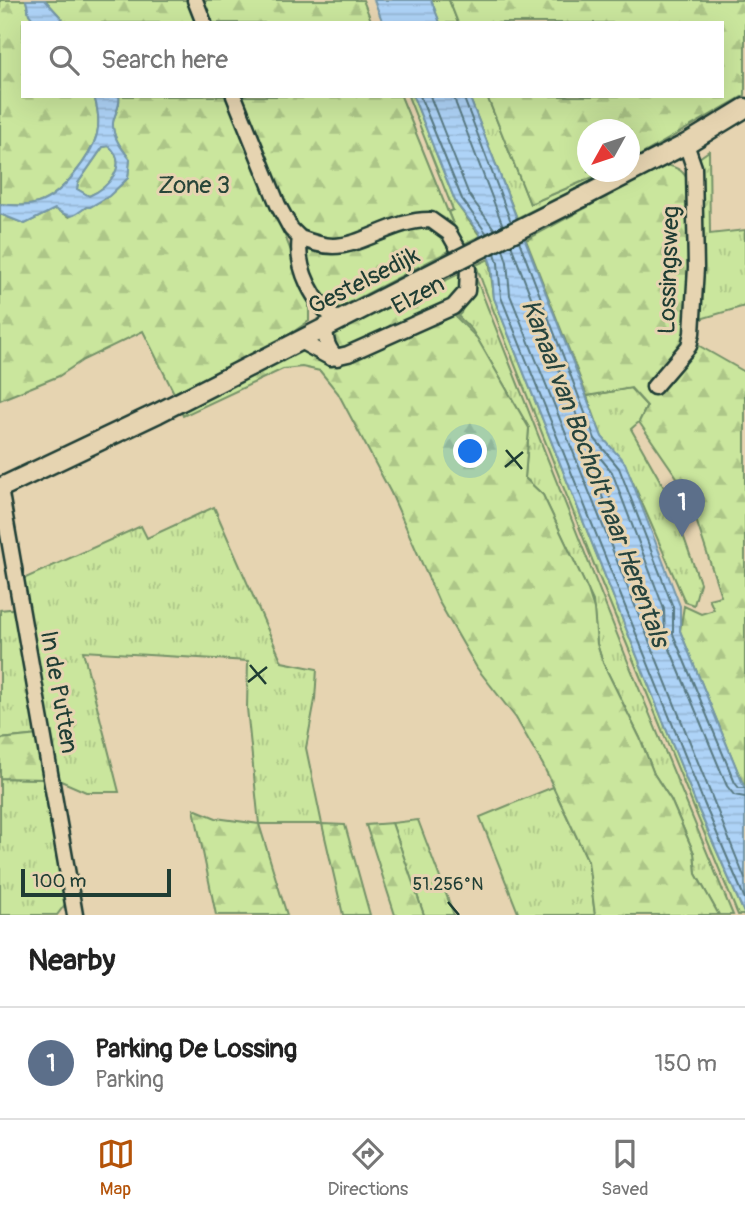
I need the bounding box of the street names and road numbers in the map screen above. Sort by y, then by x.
street label: Lossingsweg [652,205,686,335]
street label: Gestelsedijk [304,241,424,321]
street label: Elzen [387,269,449,321]
street label: In de Putten [34,628,84,756]

